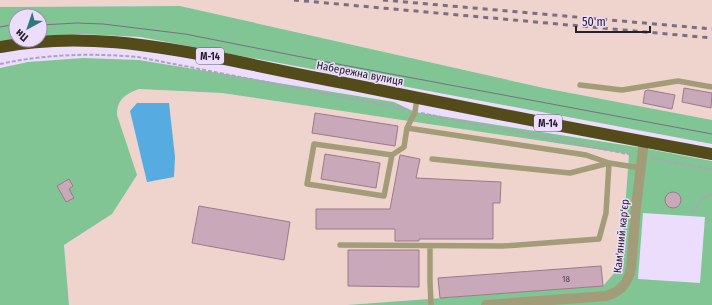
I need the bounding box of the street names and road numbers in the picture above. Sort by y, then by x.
road number: М-14 [196,48,224,64]
street label: Набережна вулиця [315,59,404,88]
road number: М-14 [534,115,562,131]
street label: Кам'яний кар'єр [611,198,632,274]

